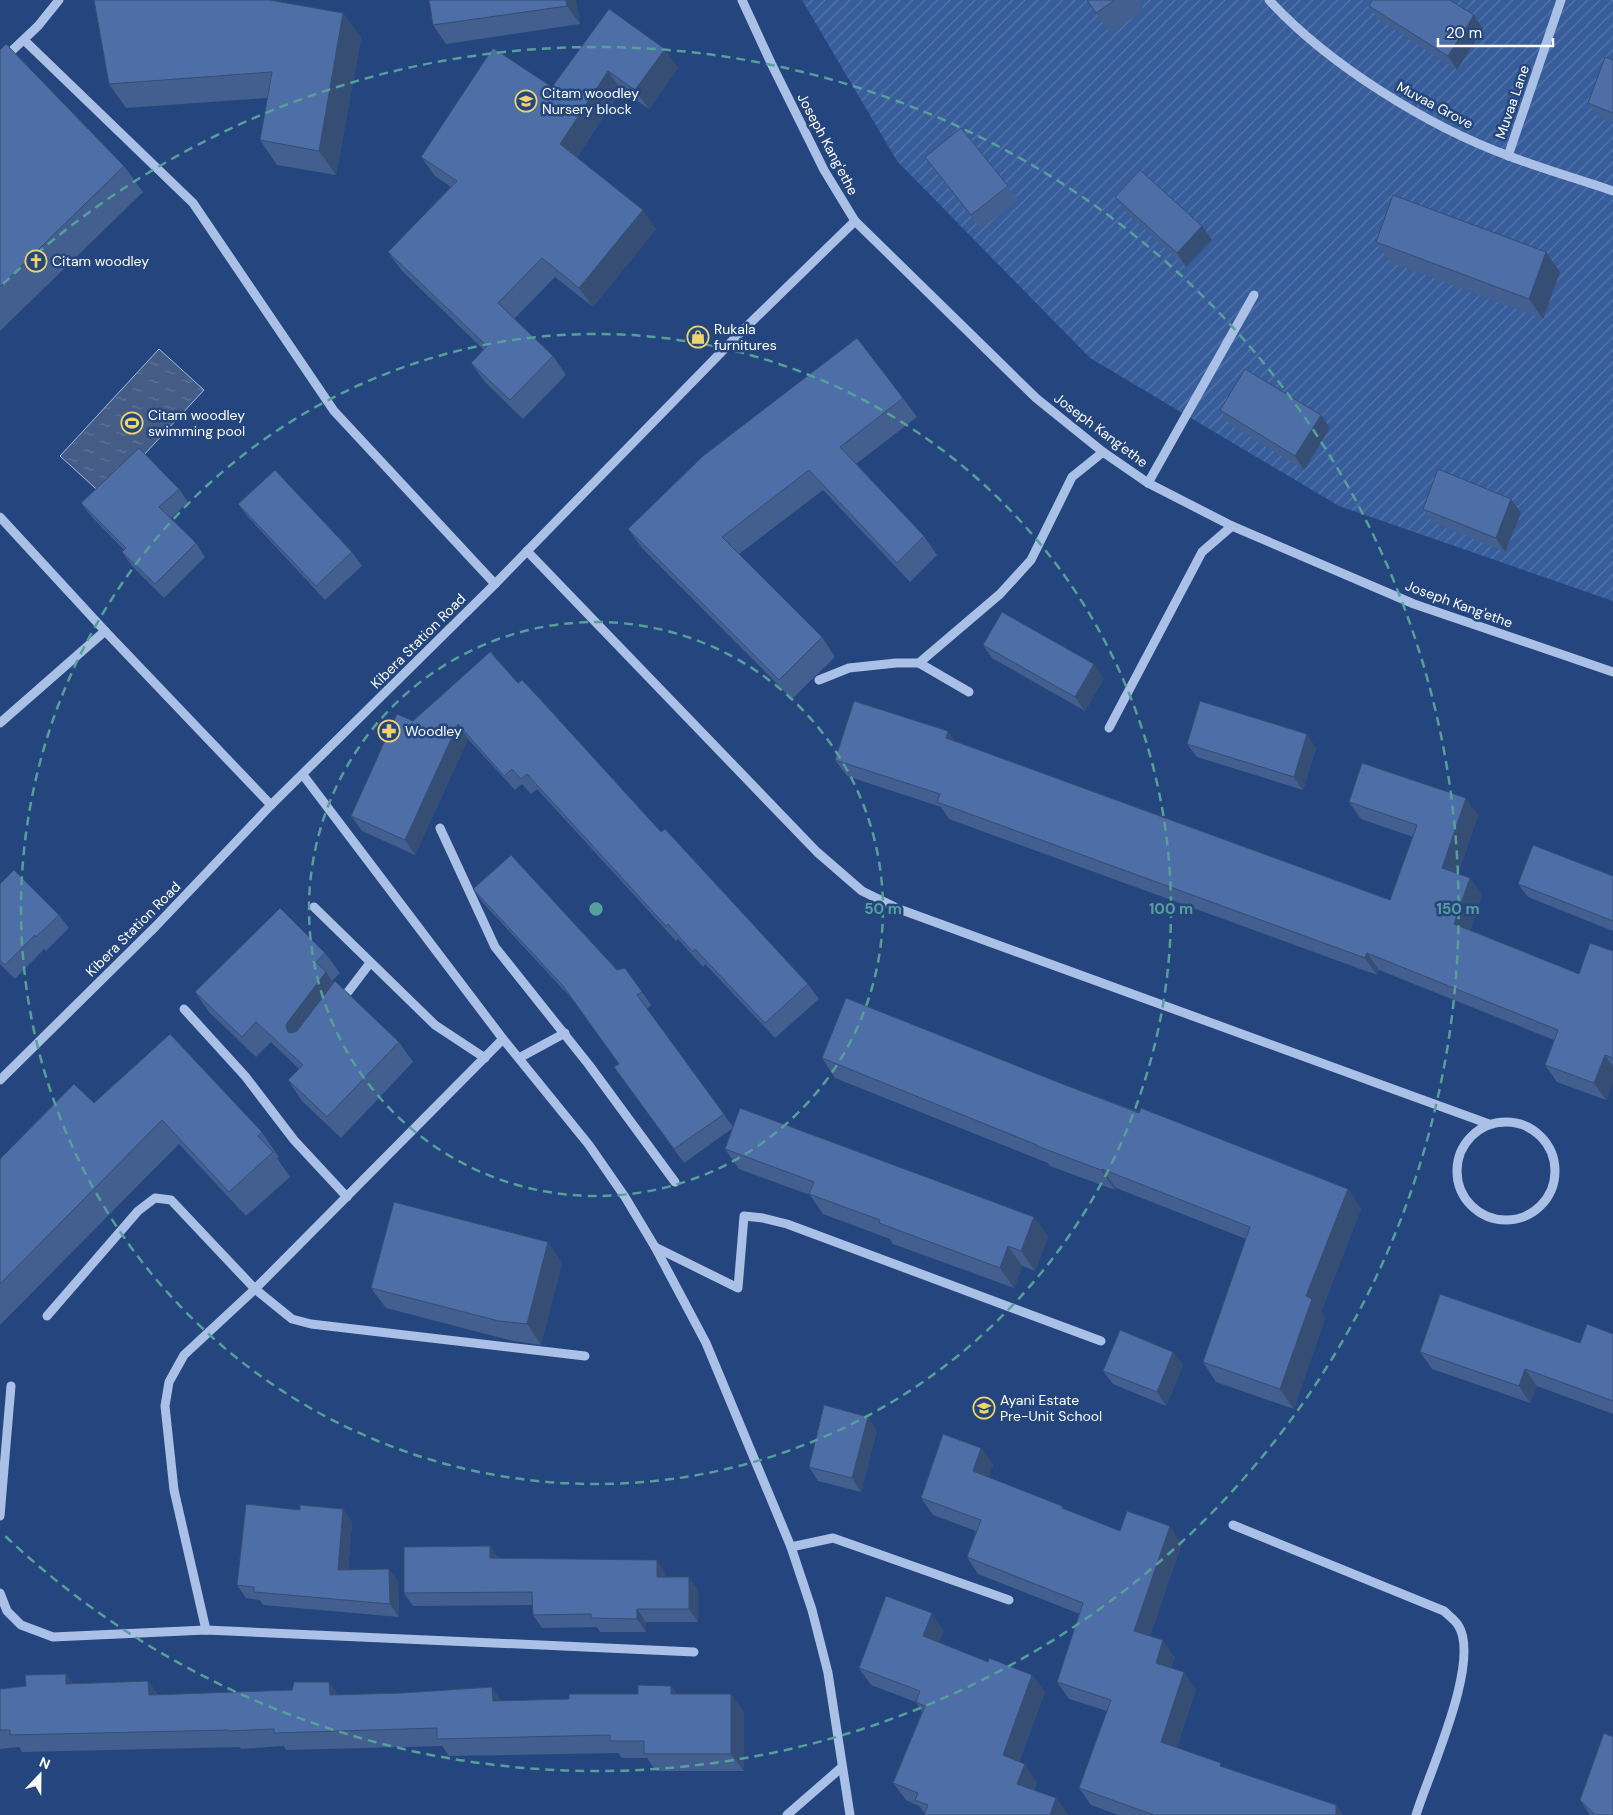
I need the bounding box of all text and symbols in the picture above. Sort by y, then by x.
scale bar [1438,15,1553,47]
text: 20 m [1446,23,1482,43]
street label: Muvaa Lane [1491,63,1533,141]
street label: Muvaa Grove [1394,77,1476,133]
place label: Citam woodley Nursery block [542,84,639,118]
school or university icon: Citam woodley Nursery block [514,89,538,113]
street label: Joseph Kang'ethe [794,90,862,198]
church icon: Citam woodley [24,249,48,273]
place label: Citam woodley [52,252,149,270]
place label: Rukala furnitures [714,320,777,354]
shop icon: Rukala furnitures [686,325,710,349]
street label: Joseph Kang'ethe [1050,389,1152,471]
place label: Citam woodley swimming pool [148,406,245,440]
sports icon: Citam woodley swimming pool [120,411,144,435]
street label: Joseph Kang'ethe [1403,576,1515,632]
street label: Kibera Station Road [367,590,469,692]
pharmacy icon: Woodley [377,719,401,743]
place label: Woodley [405,722,462,740]
street label: Kibera Station Road [82,878,184,980]
text: 50 m [864,899,902,919]
text: 100 m [1149,899,1193,919]
text: 150 m [1437,899,1480,919]
centre of rings [587,900,605,918]
place label: Ayani Estate Pre-Unit School [1000,1391,1102,1425]
school or university icon: Ayani Estate Pre-Unit School [972,1396,996,1420]
north arrow [15,1750,65,1800]
text: N [37,1753,53,1773]

